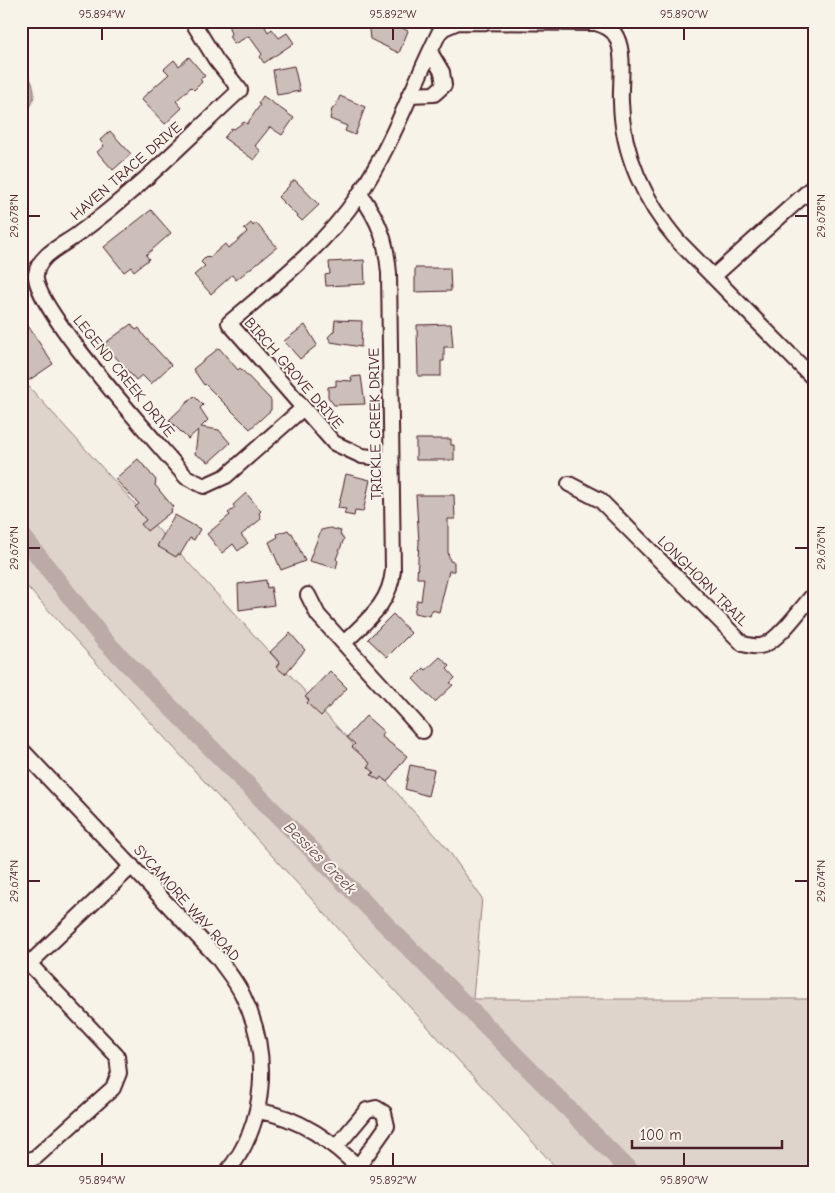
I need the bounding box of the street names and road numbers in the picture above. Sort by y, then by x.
street label: HAVEN TRACE DRIVE [67,118,185,224]
street label: LEGEND CREEK DRIVE [69,311,179,441]
street label: BIRCH GROVE DRIVE [241,314,347,432]
street label: TRICKLE CREEK DRIVE [365,348,385,500]
street label: LONGHORN TRAIL [654,532,752,630]
street label: SYCAMORE WAY ROAD [130,841,244,965]

